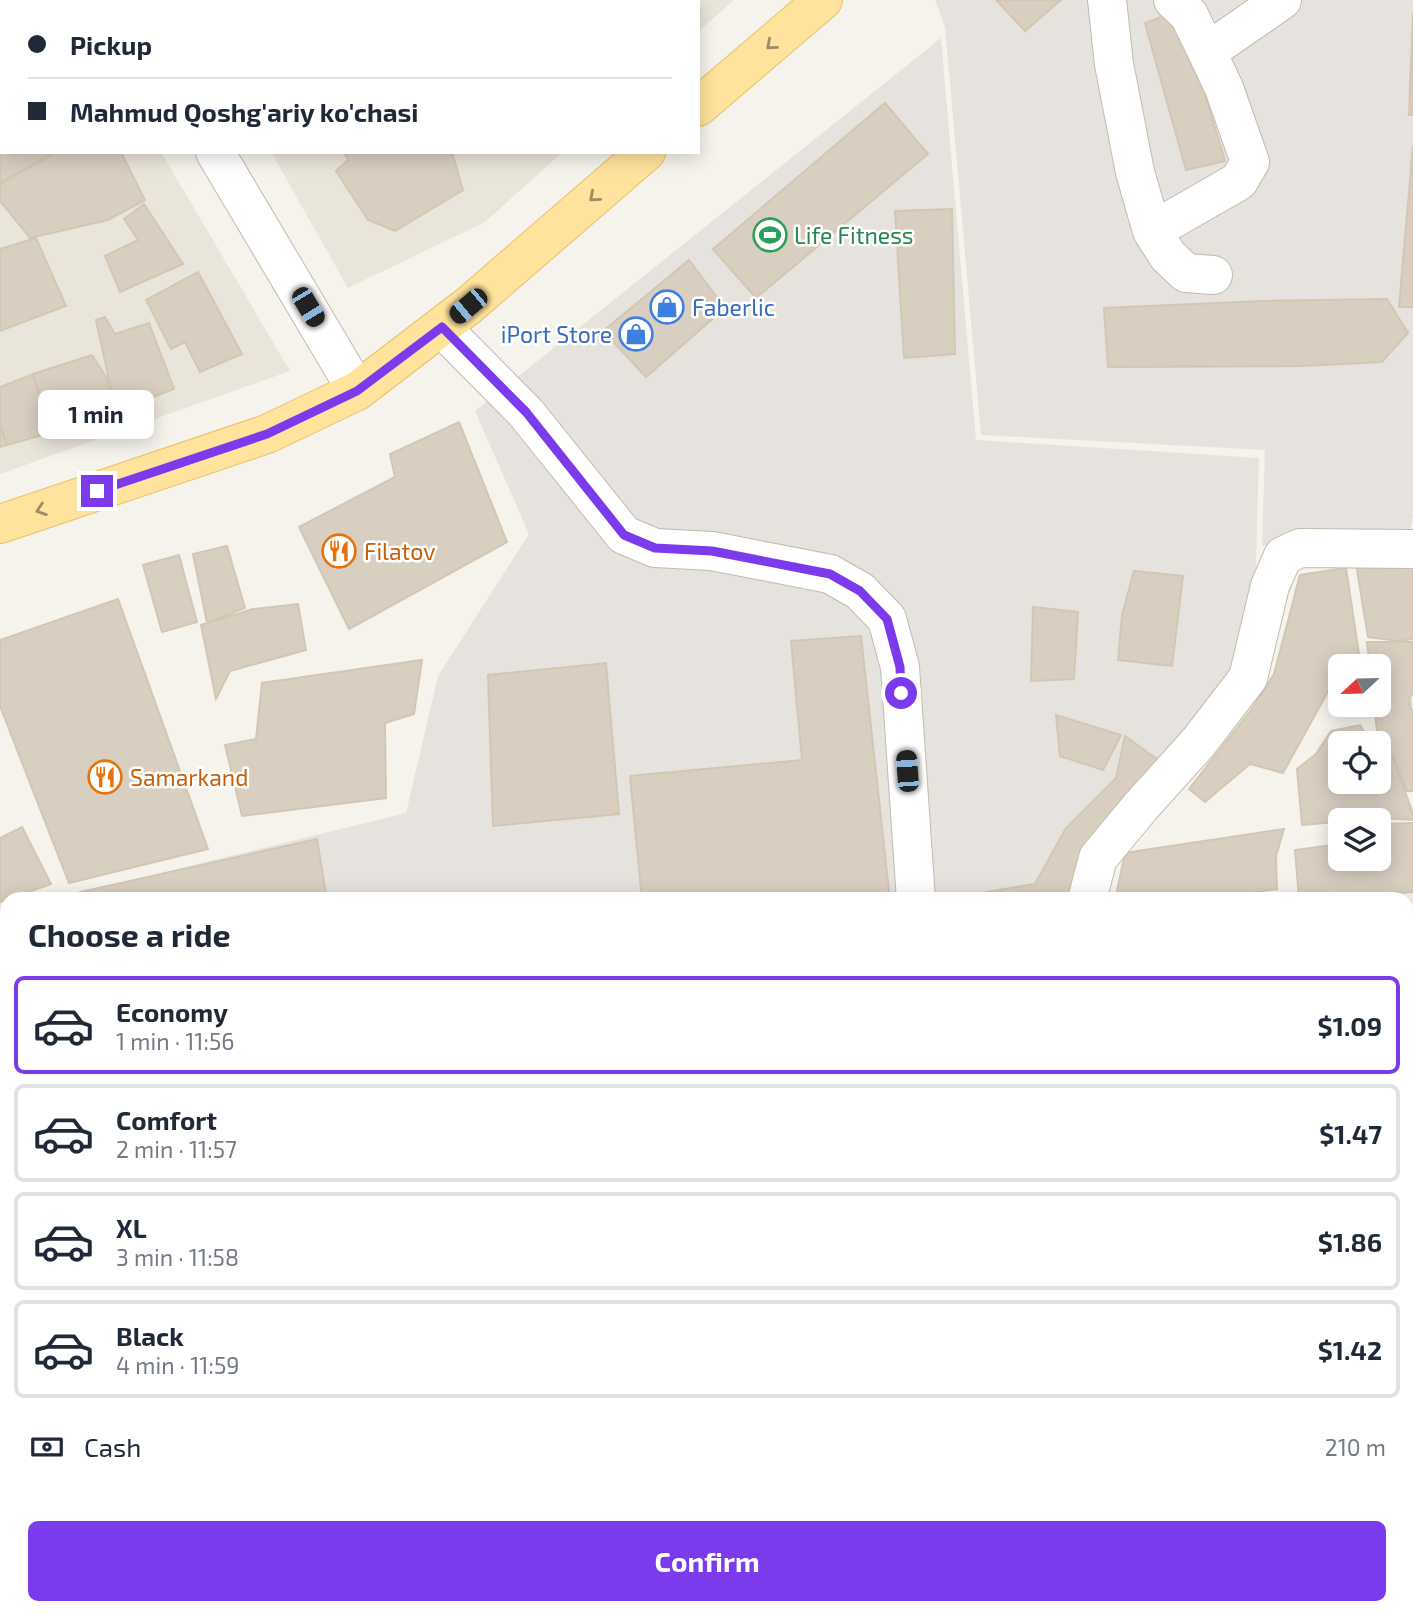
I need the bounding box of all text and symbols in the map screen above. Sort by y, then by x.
text: Pickup [70,29,152,60]
one-way arrow [766,37,779,49]
text: Mahmud Qoshg'ariy ko'chasi [70,96,418,127]
one-way arrow [590,189,603,201]
sports icon: Life Fitness [751,216,789,254]
place label: Life Fitness [794,221,914,249]
car [289,284,328,330]
car [446,284,491,328]
shop icon: Faberlic [648,288,686,326]
place label: Faberlic [692,293,775,321]
shop icon: iPort Store [617,315,655,353]
place label: iPort Store [501,320,612,348]
callout: 1 min [39,390,155,438]
text: 1 min [68,400,124,428]
route end [81,475,113,507]
one-way arrow [36,502,48,516]
restaurant icon: Filatov [320,532,358,570]
place label: Filatov [364,537,435,565]
north arrow [1328,654,1391,718]
map controls [1328,654,1391,871]
route start [885,677,917,709]
button: locate [1328,731,1391,794]
car [896,749,919,793]
restaurant icon: Samarkand [86,758,124,796]
place label: Samarkand [130,763,248,791]
button: layers [1328,808,1391,871]
text: Choose a ride [28,915,231,953]
icon: car [32,994,95,1057]
text: Economy [116,996,228,1027]
text: $1.09 [1318,1010,1382,1041]
text: 1 min · 11:56 [116,1027,234,1055]
icon: car [32,1102,95,1165]
text: Comfort [116,1104,217,1135]
text: $1.47 [1319,1118,1382,1149]
text: 2 min · 11:57 [116,1135,237,1163]
icon: car [32,1210,95,1273]
text: XL [116,1212,147,1243]
text: $1.86 [1318,1226,1382,1257]
text: 3 min · 11:58 [116,1243,239,1271]
icon: car [32,1318,95,1381]
text: Black [116,1320,184,1351]
text: $1.42 [1318,1334,1382,1365]
text: 4 min · 11:59 [116,1351,239,1379]
icon: cash [28,1428,66,1466]
text: Cash [84,1431,141,1462]
text: 210 m [1325,1433,1386,1461]
button: Confirm [28,1521,1386,1601]

